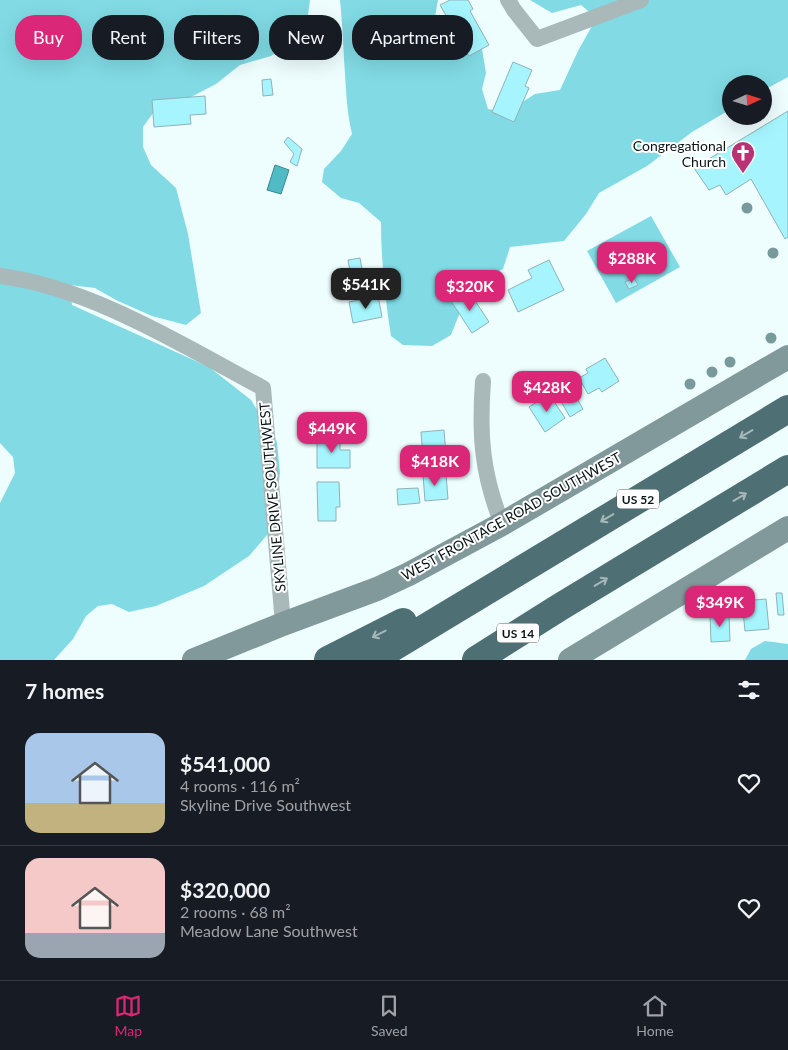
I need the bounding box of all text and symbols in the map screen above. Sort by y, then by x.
chip: Buy [15,15,82,60]
chip: Rent [92,15,164,60]
chip: Filters [174,15,259,60]
chip: New [269,15,342,60]
chip: Apartment [352,15,473,60]
north arrow [722,75,772,125]
map controls [722,75,772,125]
place label: Congregational Church [633,137,726,170]
church icon: Congregational Church [730,140,756,174]
pin: $288K [597,242,667,284]
text: $288K [608,248,656,267]
pin: $541K [331,268,401,310]
pin: $320K [435,270,505,312]
text: $541K [342,274,390,293]
text: $320K [446,276,494,295]
pin: $428K [512,370,582,413]
text: $428K [523,377,571,396]
street label: SKYLINE DRIVE SOUTHWEST [255,401,289,592]
pin: $449K [297,412,367,454]
text: $449K [308,418,356,437]
one-way arrow [740,429,754,439]
pin: $418K [400,444,470,487]
street label: WEST FRONTAGE ROAD SOUTHWEST [398,448,624,584]
text: $418K [411,451,459,470]
road number: US 52 [617,489,659,508]
one-way arrow [733,492,747,502]
one-way arrow [600,513,614,523]
one-way arrow [594,576,608,586]
pin: $349K [685,586,755,628]
text: $349K [696,592,744,611]
road number: US 14 [497,624,539,642]
one-way arrow [371,629,386,639]
icon: filters [735,676,763,704]
text: 7 homes [25,678,104,703]
text: $541,000 [180,751,270,776]
icon: home [65,753,125,813]
icon: heart [735,769,763,797]
text: 4 rooms · 116 m² [180,776,300,795]
text: Skyline Drive Southwest [180,795,351,814]
text: $320,000 [180,877,270,902]
icon: home [65,878,125,938]
icon: heart [735,894,763,922]
text: 2 rooms · 68 m² [180,902,291,921]
text: Meadow Lane Southwest [180,921,358,940]
tab: Map [114,992,142,1039]
tab: Saved [371,992,408,1039]
tab: Home [636,992,674,1039]

